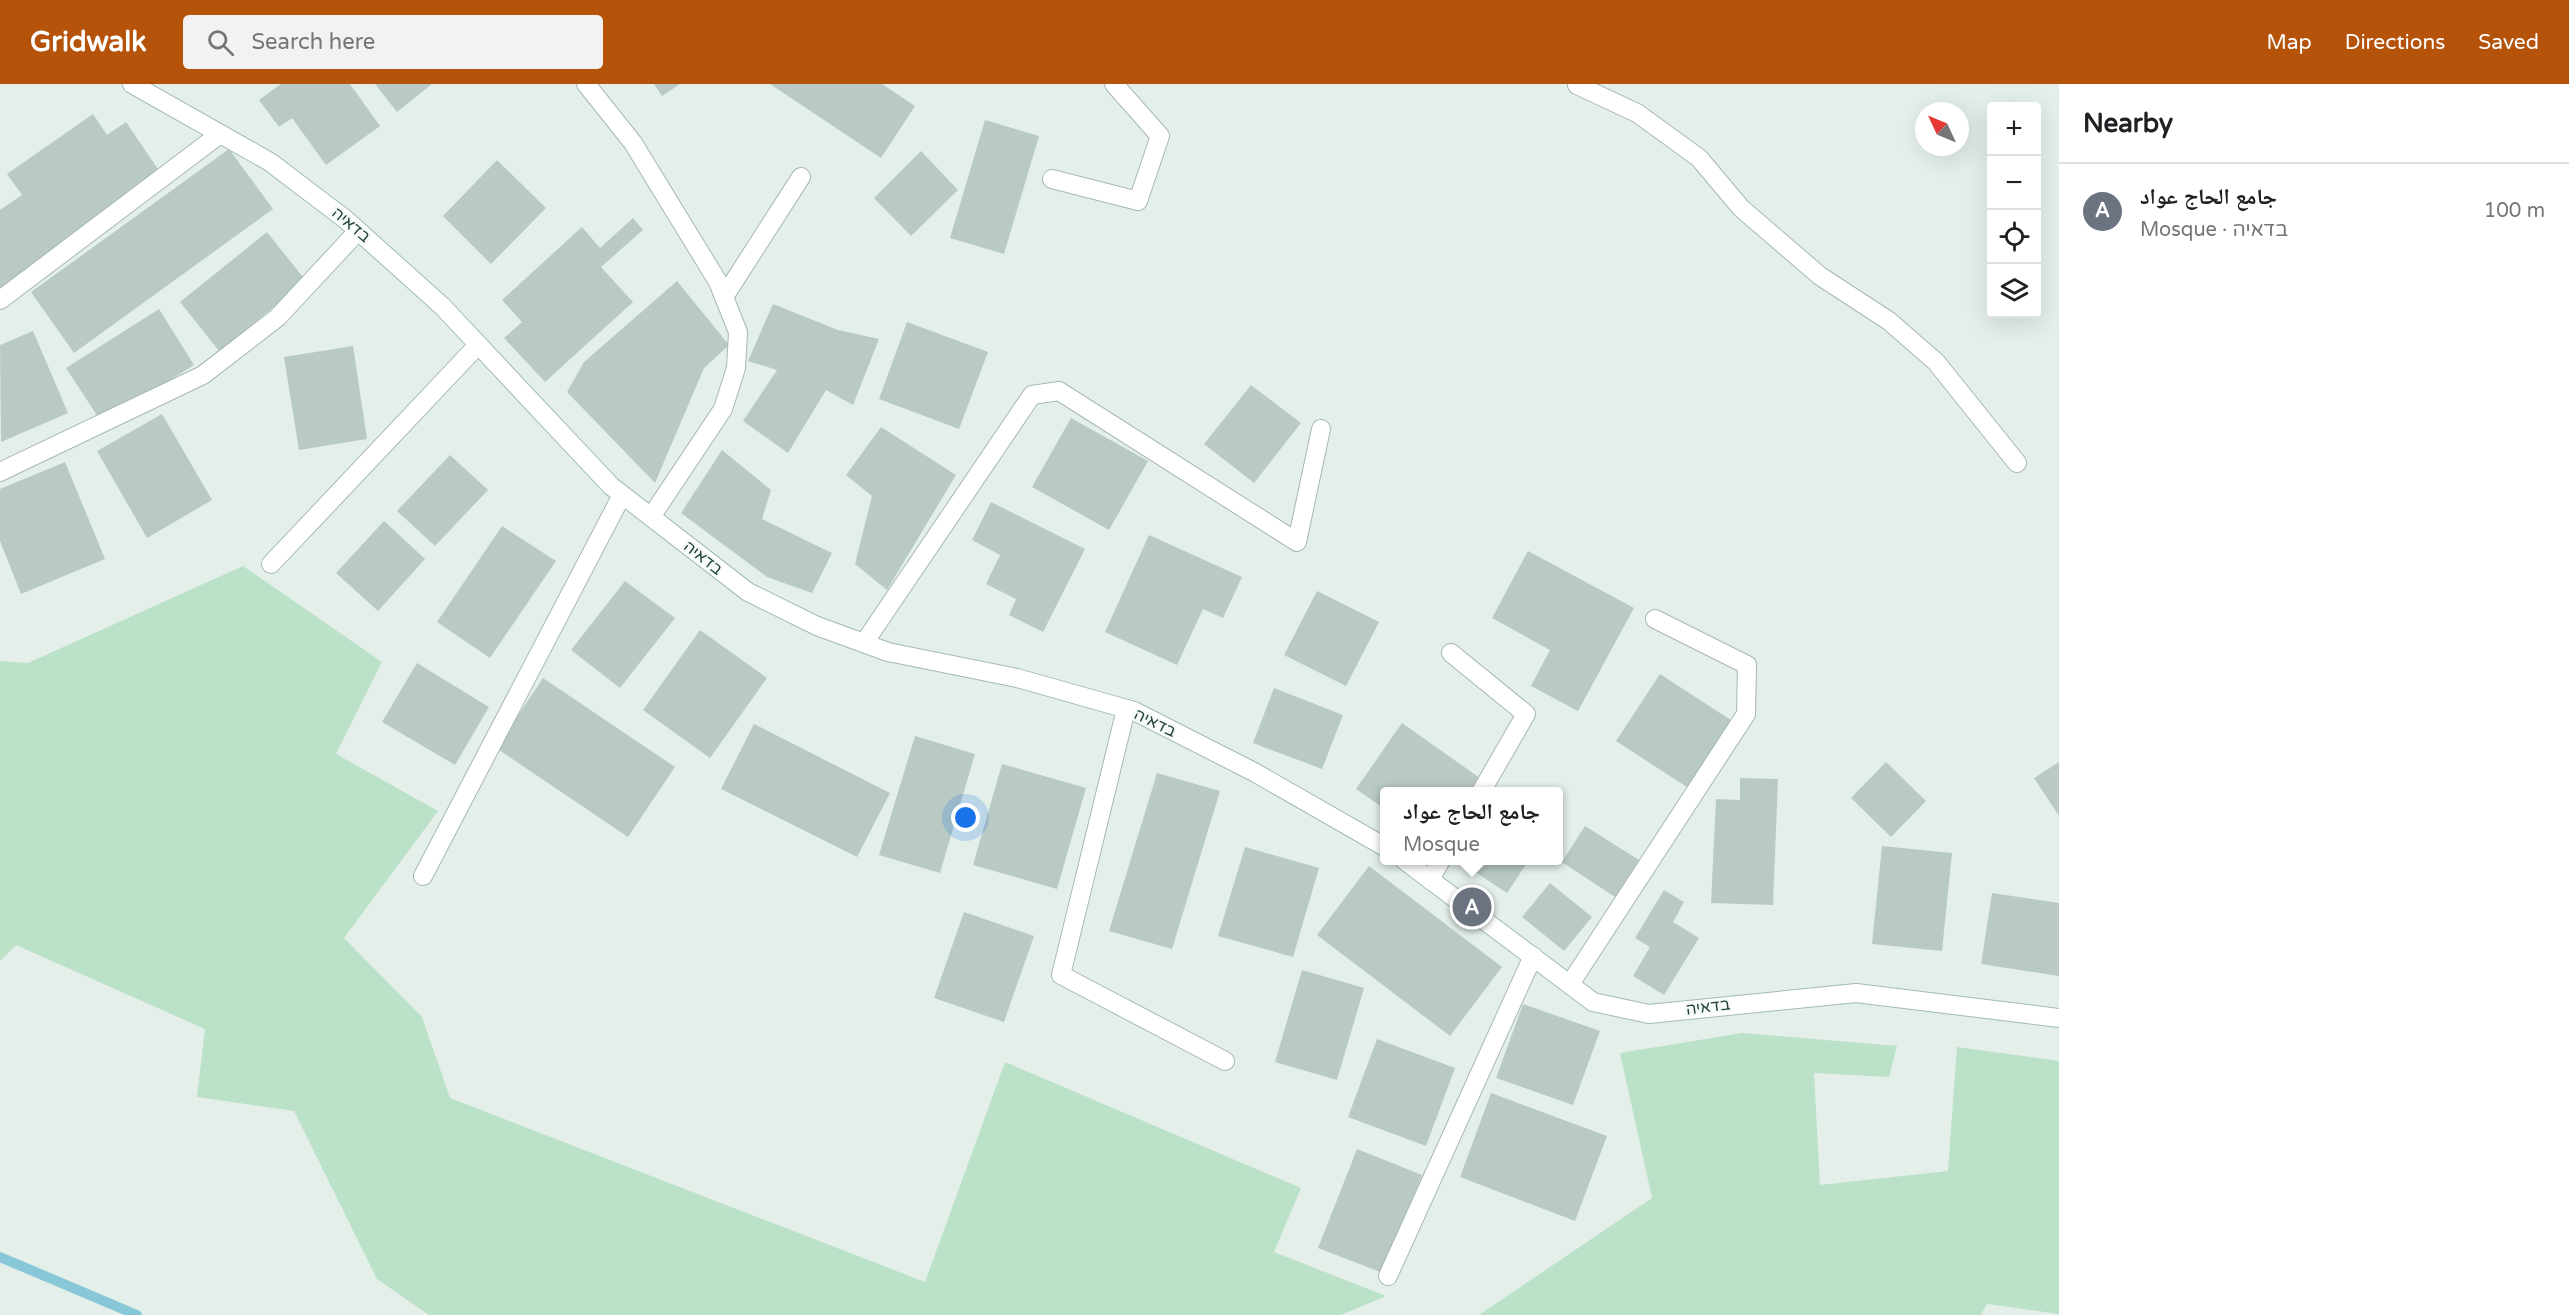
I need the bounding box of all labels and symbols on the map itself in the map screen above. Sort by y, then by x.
north arrow [1915,102,1969,156]
street label: בדאיה [328,203,374,247]
street label: בדאיה [679,536,727,580]
street label: בדאיה [1131,704,1179,742]
your location [951,803,980,832]
pin: A [1452,884,1492,930]
street label: בדאיה [1685,994,1731,1020]

